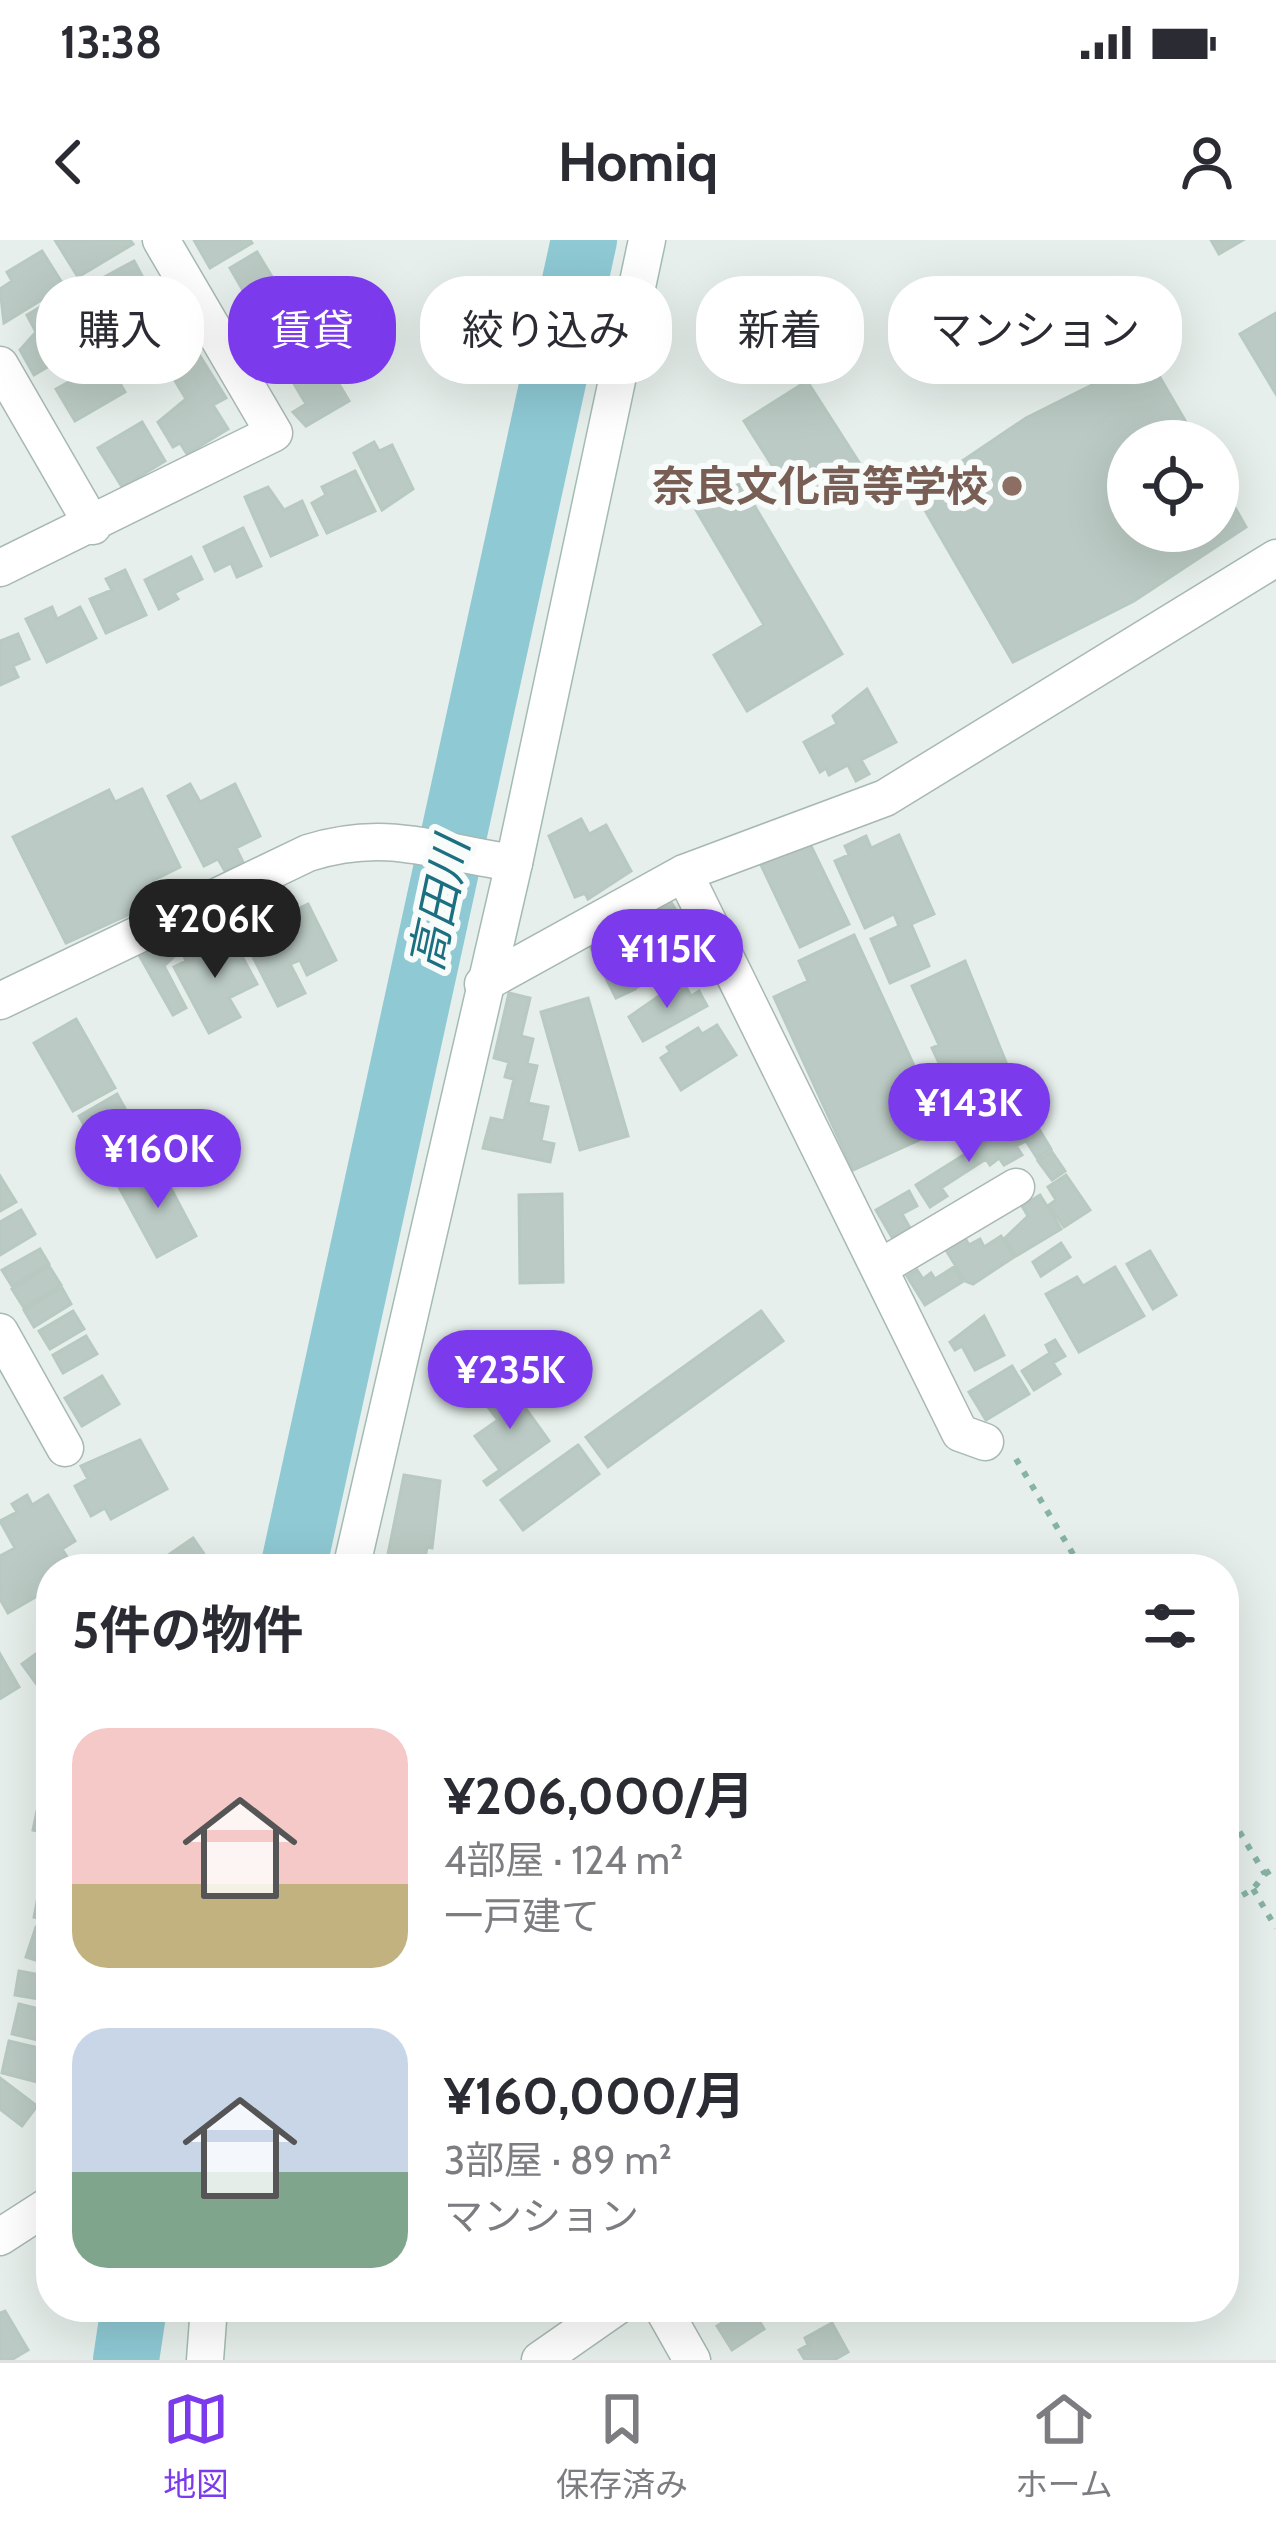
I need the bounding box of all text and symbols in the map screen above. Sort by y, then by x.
text: 13:38 [60,15,162,69]
icon: back [36,129,102,195]
text: Homiq [558,129,718,195]
icon: person [1174,129,1240,195]
chip: 購入 [36,276,204,384]
chip: 賃貸 [228,276,396,384]
chip: 絞り込み [420,276,672,384]
chip: 新着 [696,276,864,384]
chip: マンション [888,276,1182,384]
map controls [1107,420,1239,552]
button: locate [1107,420,1239,552]
place label: 奈良文化高等学校 [652,460,988,512]
marker: 奈良文化高等学校 [999,473,1025,499]
water label: 高田川 [399,828,480,976]
pin: ¥206K [131,879,299,981]
text: ¥206K [156,894,274,942]
pin: ¥115K [583,909,751,1011]
text: ¥115K [618,924,716,972]
pin: ¥143K [885,1063,1053,1165]
text: ¥143K [915,1078,1023,1126]
pin: ¥160K [74,1109,242,1211]
text: ¥160K [102,1124,214,1172]
pin: ¥235K [426,1330,594,1432]
text: ¥235K [455,1345,565,1393]
icon: filters [1137,1593,1203,1659]
text: 5件の物件 [72,1599,303,1661]
text: ¥206,000/月 [444,1765,755,1827]
icon: home [168,1776,312,1920]
text: 4部屋 · 124 m² [444,1836,683,1884]
text: 一戸建て [444,1892,600,1940]
text: ¥160,000/月 [444,2065,746,2127]
icon: home [168,2076,312,2220]
text: 3部屋 · 89 m² [444,2136,672,2184]
text: マンション [444,2192,639,2240]
tab: 地図 [163,2386,229,2506]
tab: 保存済み [556,2386,688,2506]
tab: ホーム [1015,2386,1113,2506]

